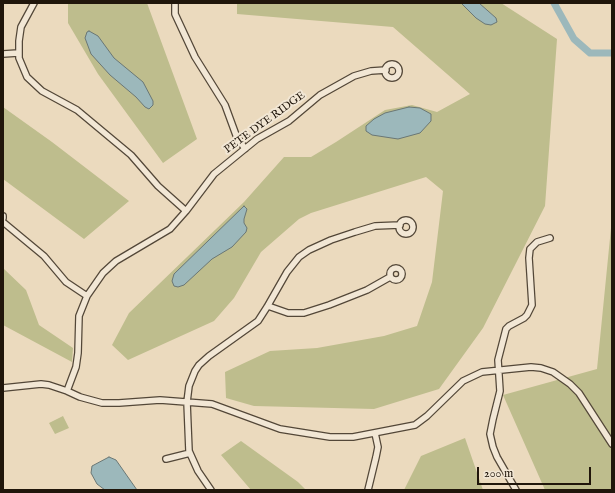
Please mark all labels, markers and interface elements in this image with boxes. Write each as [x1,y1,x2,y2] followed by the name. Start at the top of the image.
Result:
[222,89,308,157] street label: PETE DYE RIDGE
[479,459,593,485] scale bar
[484,466,513,481] text: 200 m

